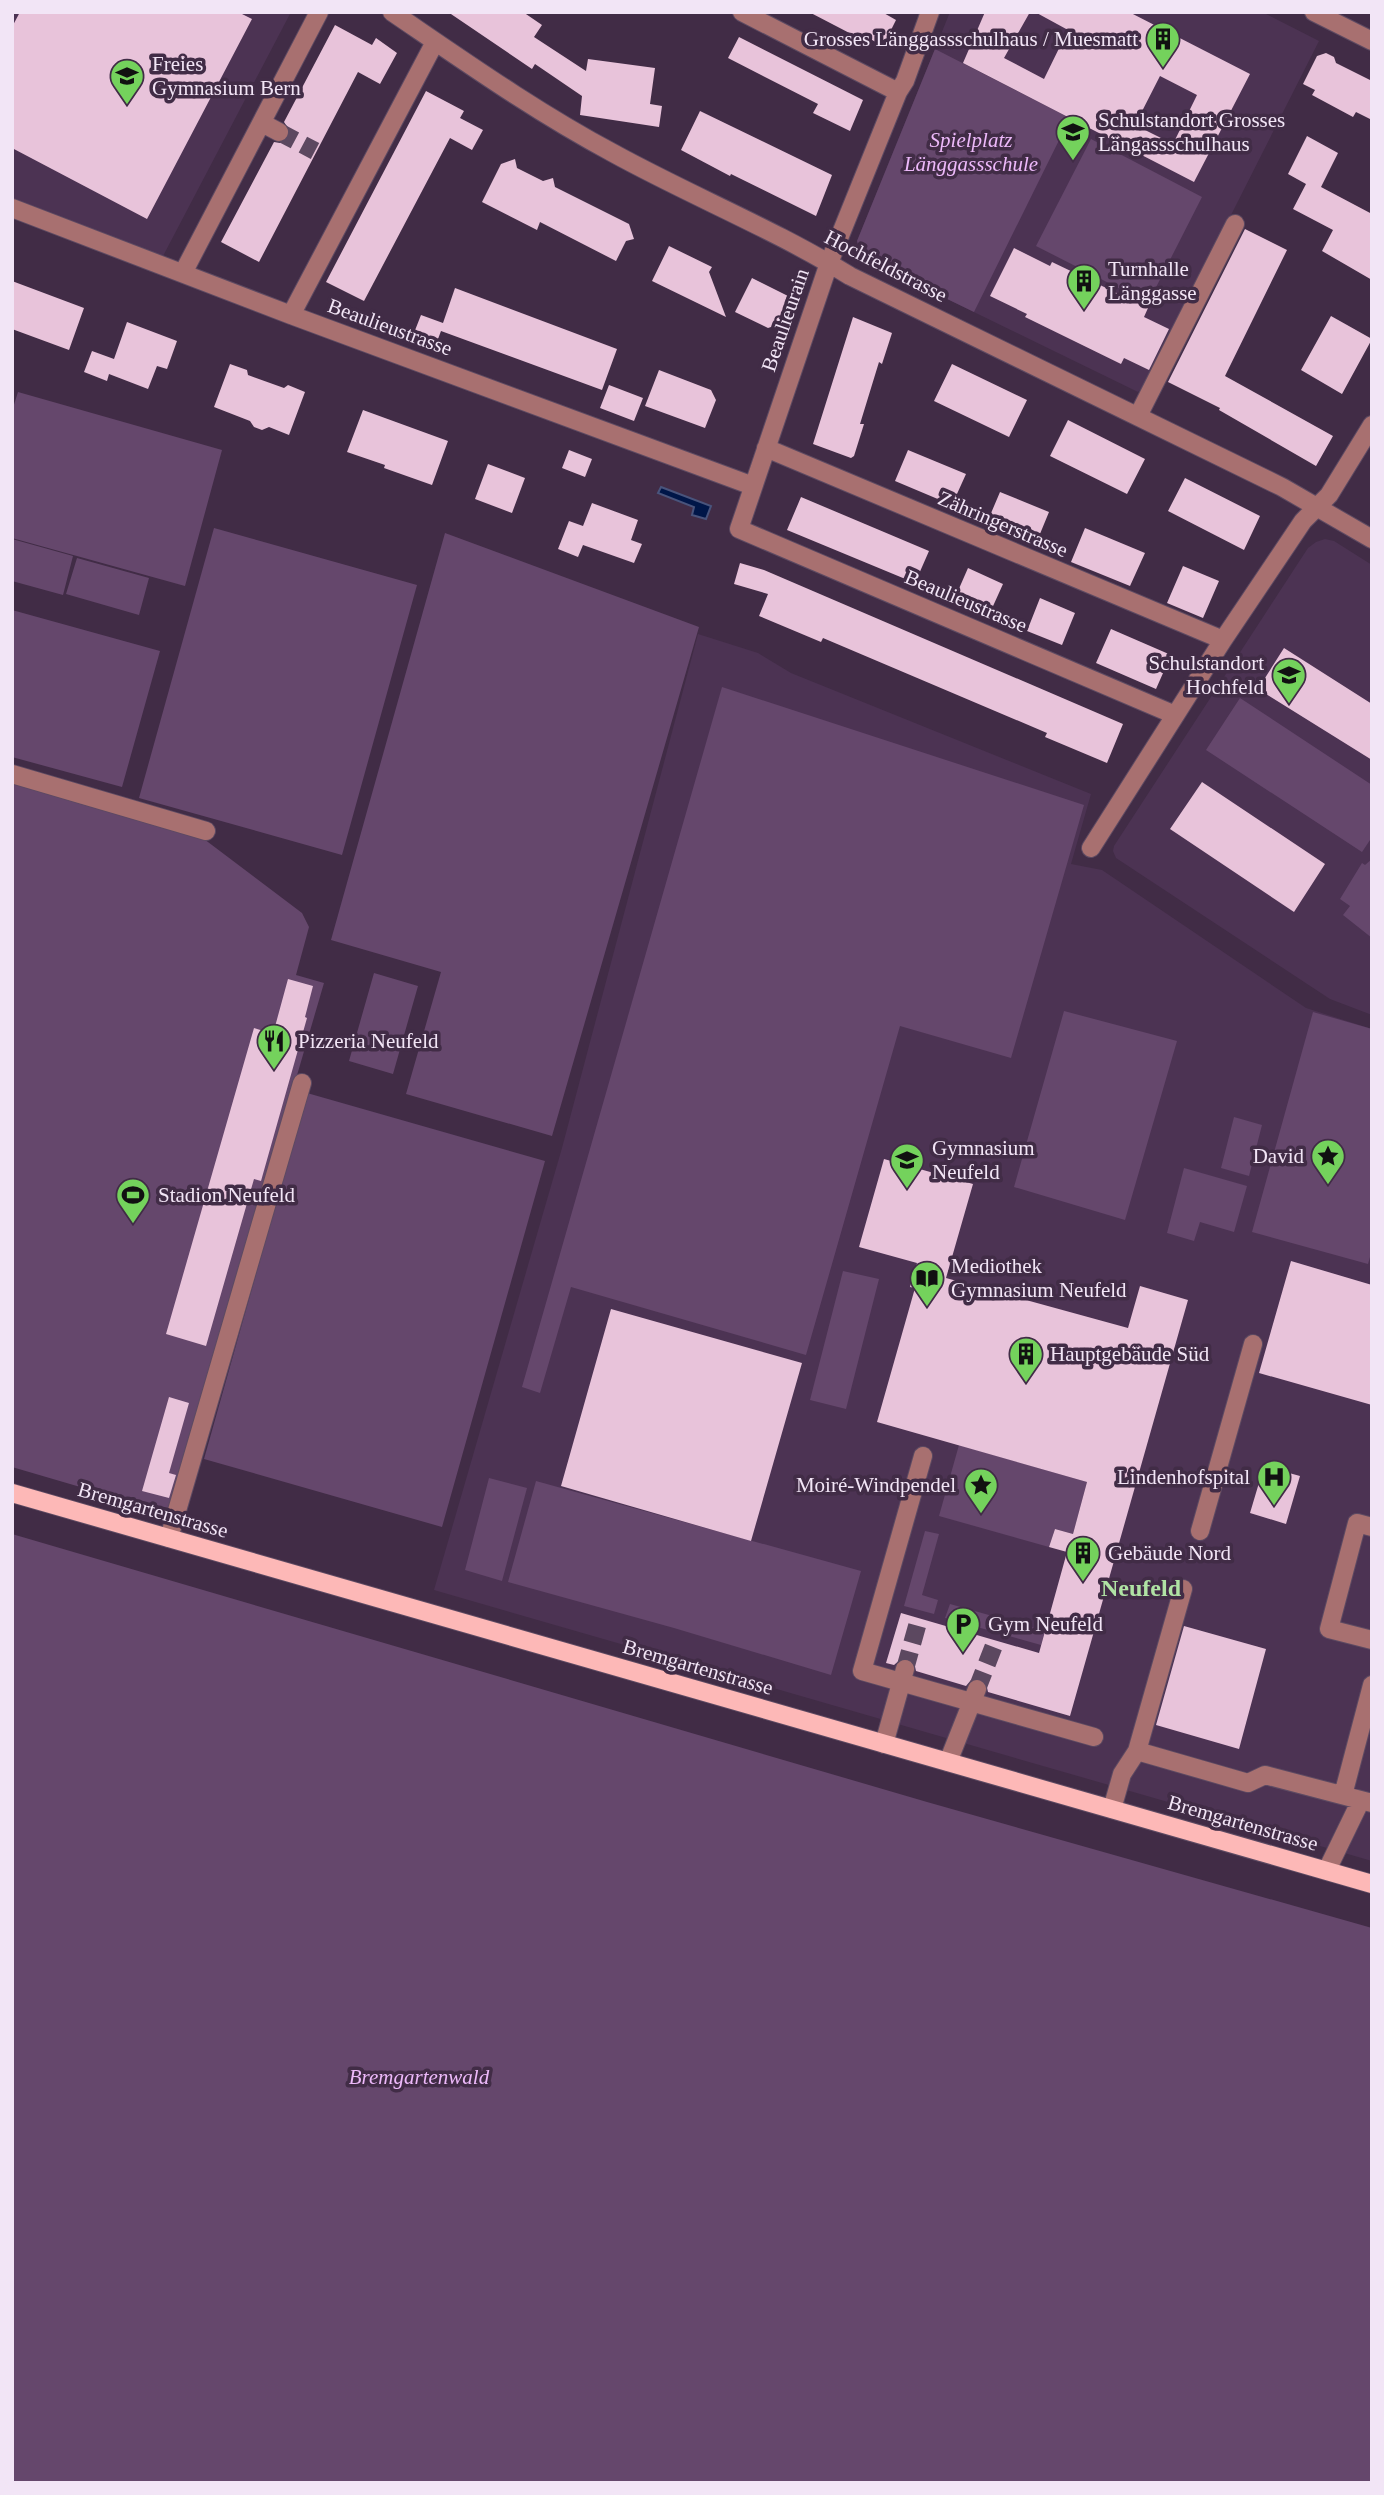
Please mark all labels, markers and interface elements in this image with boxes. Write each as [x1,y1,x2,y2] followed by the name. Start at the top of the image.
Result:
[1144,20,1182,69] building icon: Grosses Länggassschulhaus / Muesmatt
[804,27,1138,51] place label: Grosses Länggassschulhaus / Muesmatt
[152,52,301,100] place label: Freies Gymnasium Bern
[108,57,146,106] school or university icon: Freies Gymnasium Bern
[1098,108,1285,156] place label: Schulstandort Grosses Längassschulhaus
[1054,113,1092,162] school or university icon: Schulstandort Grosses Längassschulhaus
[903,128,1038,176] park label: Spielplatz Länggassschule
[821,225,951,307] street label: Hochfeldstrasse
[1108,257,1197,305] place label: Turnhalle Länggasse
[1065,262,1103,311] building icon: Turnhalle Länggasse
[756,265,814,375] street label: Beaulieurain
[325,293,455,361] street label: Beaulieustrasse
[934,486,1072,562] street label: Zähringerstrasse
[901,564,1031,638] street label: Beaulieustrasse
[1149,651,1264,699] place label: Schulstandort Hochfeld
[1270,656,1308,705] school or university icon: Schulstandort Hochfeld
[255,1022,293,1071] restaurant icon: Pizzeria Neufeld
[298,1029,439,1053] place label: Pizzeria Neufeld
[932,1136,1035,1184] place label: Gymnasium Neufeld
[1309,1137,1347,1186] place icon: David
[888,1141,926,1190] school or university icon: Gymnasium Neufeld
[1253,1144,1304,1168] place label: David
[114,1176,152,1225] sports icon: Stadion Neufeld
[158,1183,296,1207] place label: Stadion Neufeld
[951,1254,1127,1302] place label: Mediothek Gymnasium Neufeld
[908,1259,946,1308] library icon: Mediothek Gymnasium Neufeld
[1007,1335,1045,1384] building icon: Hauptgebäude Süd
[1050,1342,1210,1366] place label: Hauptgebäude Süd
[1255,1458,1293,1507] hospital icon: Lindenhofspital
[1117,1465,1250,1489] place label: Lindenhofspital
[962,1466,1000,1515] place icon: Moiré-Windpendel
[796,1473,956,1497] place label: Moiré-Windpendel
[75,1477,231,1543] street label: Bremgartenstrasse
[1064,1534,1102,1583] building icon: Gebäude Nord
[1108,1541,1232,1565] place label: Gebäude Nord
[1101,1575,1182,1601] district label: Neufeld
[944,1605,982,1654] parking icon: Gym Neufeld
[988,1612,1103,1636] place label: Gym Neufeld
[620,1634,776,1700] street label: Bremgartenstrasse
[1165,1790,1321,1856] street label: Bremgartenstrasse
[349,2065,490,2089] park label: Bremgartenwald

